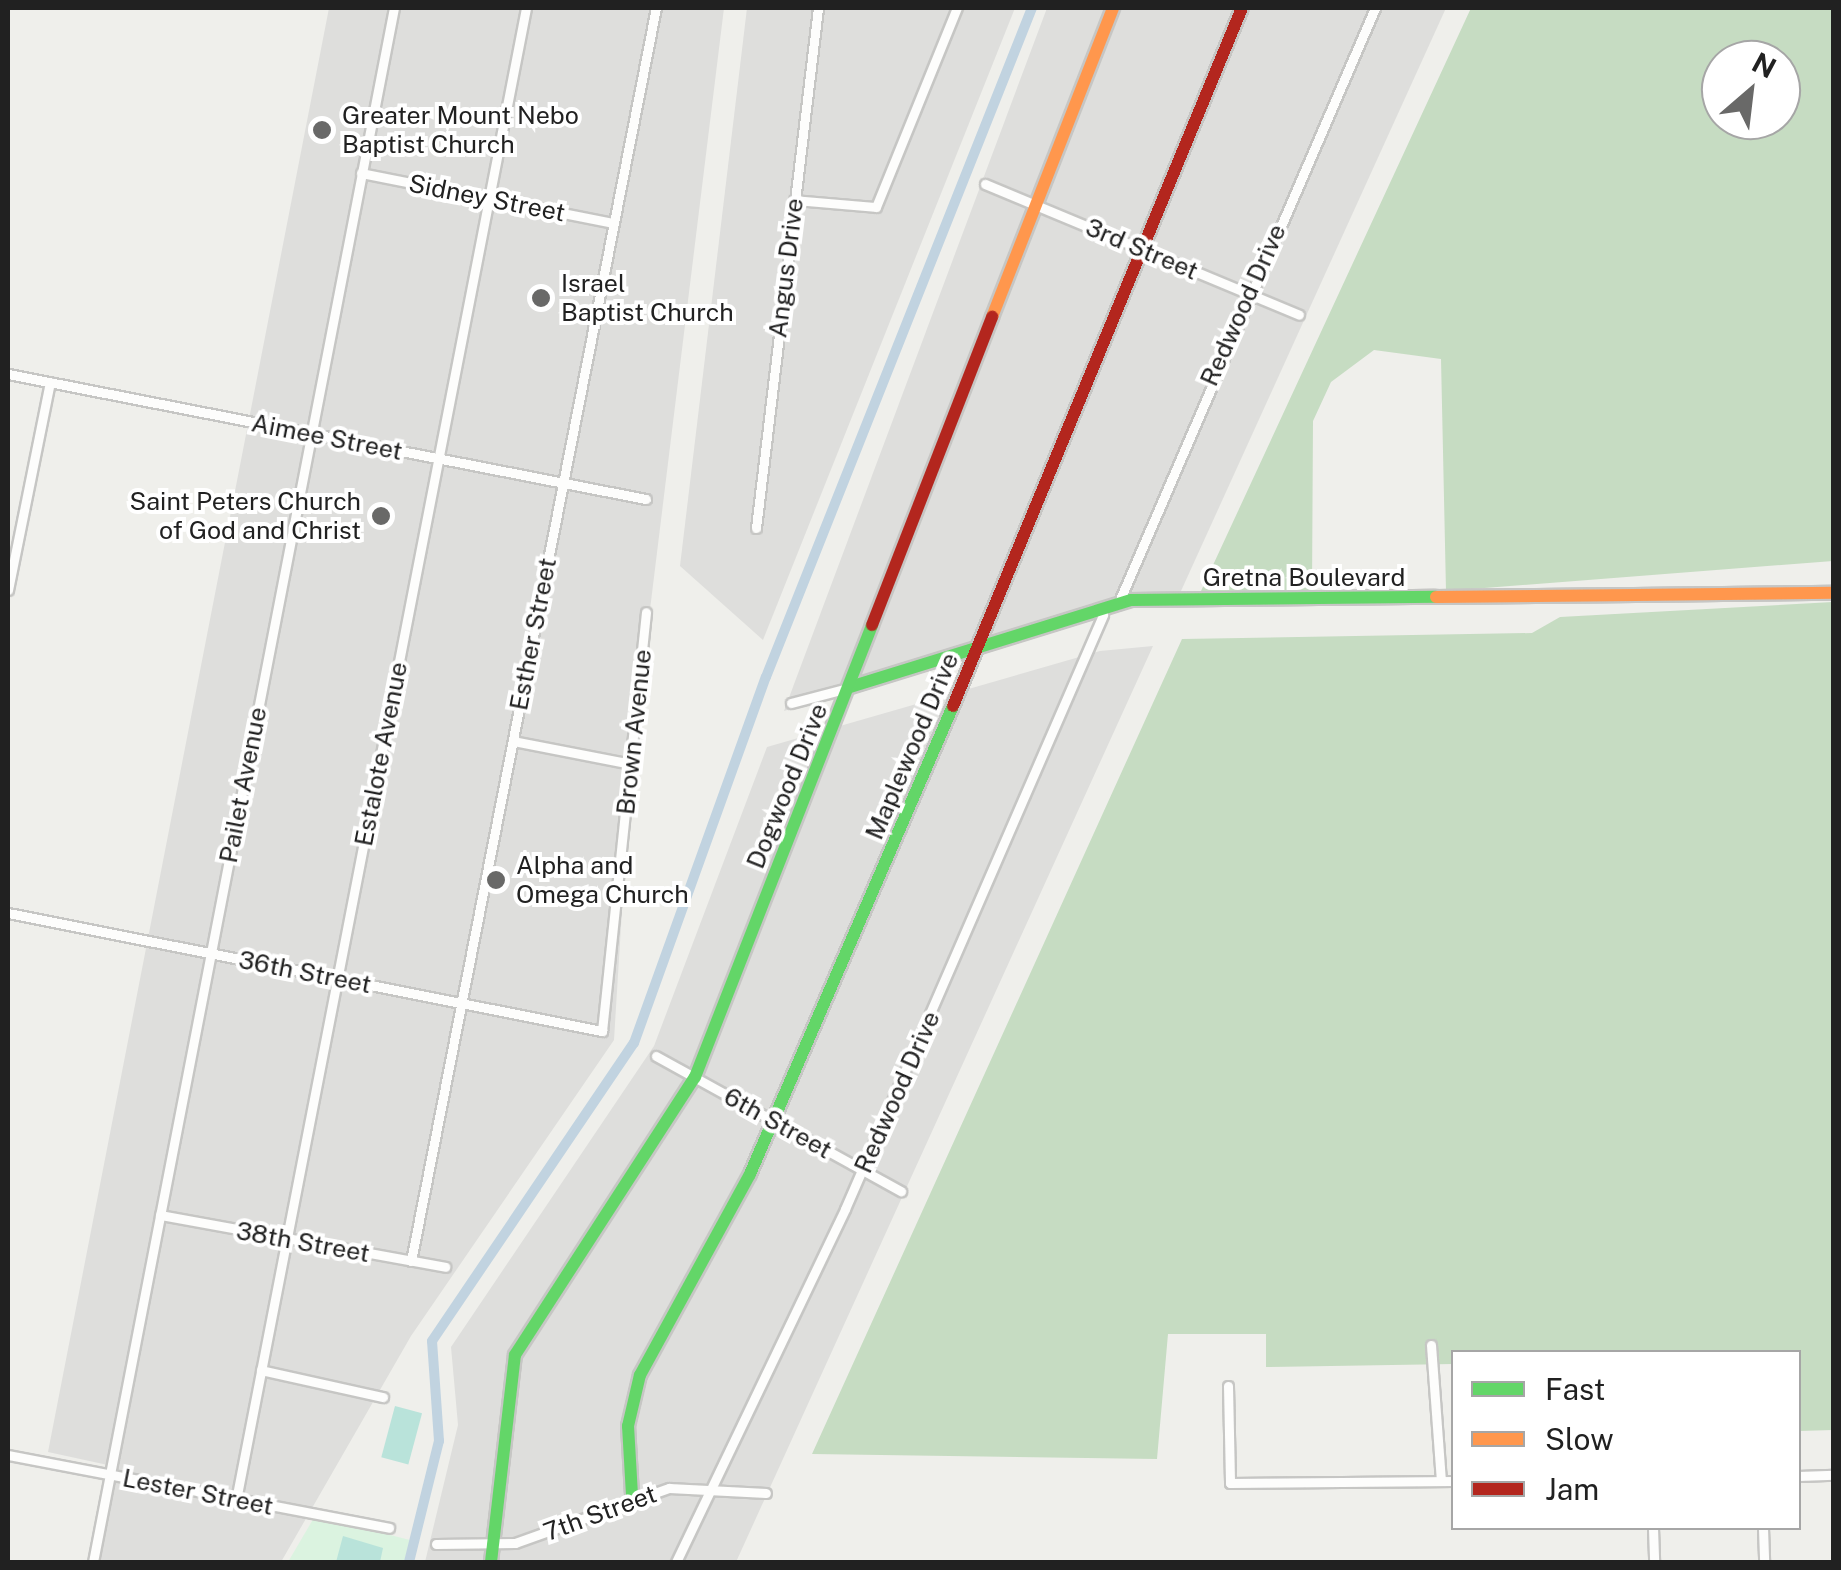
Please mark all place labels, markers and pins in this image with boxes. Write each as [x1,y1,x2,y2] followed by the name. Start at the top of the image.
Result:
[342,101,579,160] place label: Greater Mount Nebo Baptist Church
[311,119,333,141] marker: Greater Mount Nebo Baptist Church
[561,269,734,328] place label: Israel Baptist Church
[530,287,552,309] marker: Israel Baptist Church
[130,487,361,546] place label: Saint Peters Church of God and Christ
[370,505,392,527] marker: Saint Peters Church of God and Christ
[516,851,689,910] place label: Alpha and Omega Church
[485,869,507,891] marker: Alpha and Omega Church

